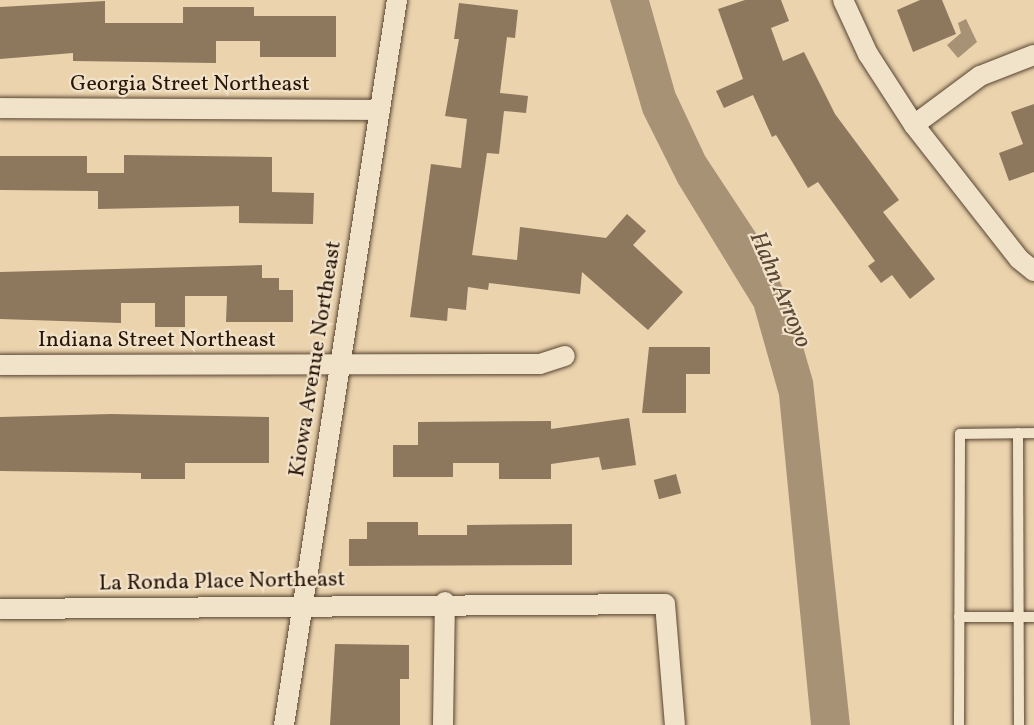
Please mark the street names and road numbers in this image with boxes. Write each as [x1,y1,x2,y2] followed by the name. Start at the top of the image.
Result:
[70,72,310,98] street label: Georgia Street Northeast
[284,239,348,479] street label: Kiowa Avenue Northeast
[38,328,276,354] street label: Indiana Street Northeast
[99,567,345,597] street label: La Ronda Place Northeast

